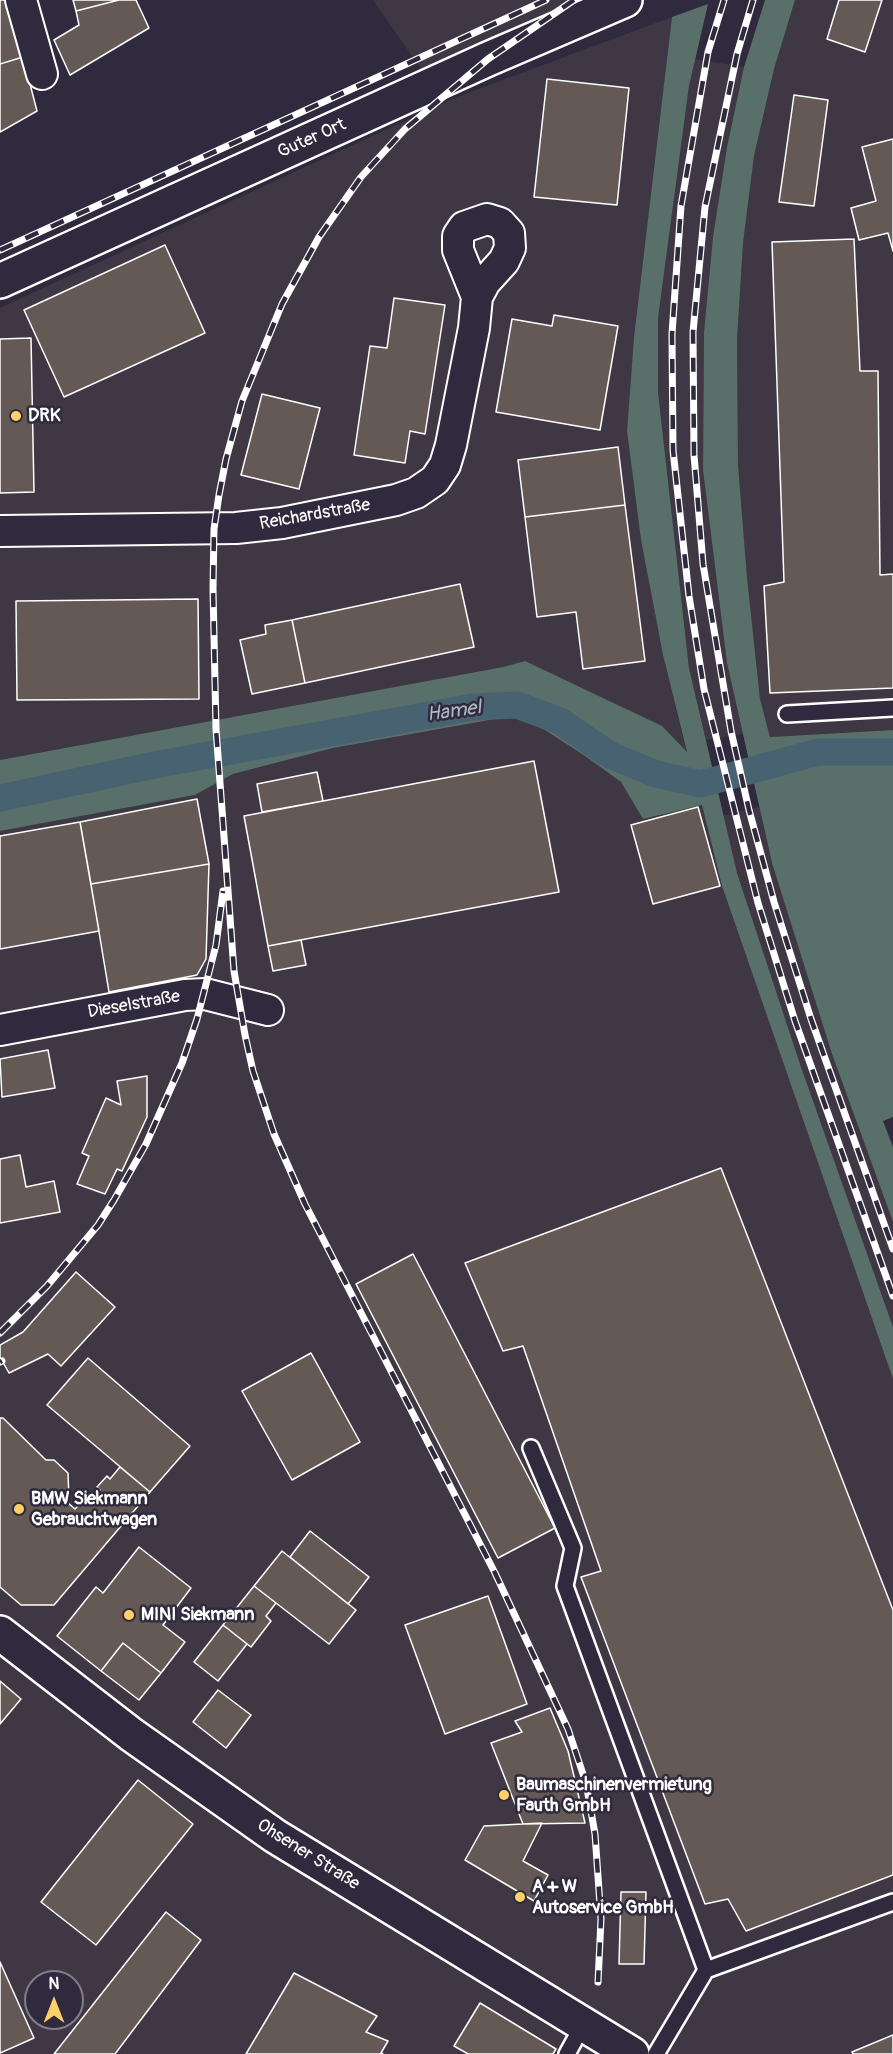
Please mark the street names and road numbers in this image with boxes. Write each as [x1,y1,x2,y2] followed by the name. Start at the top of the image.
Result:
[274,114,350,164] street label: Guter Ort
[258,495,372,535] street label: Reichardstraße
[86,986,182,1024] street label: Dieselstraße
[253,1815,363,1895] street label: Ohsener Straße

